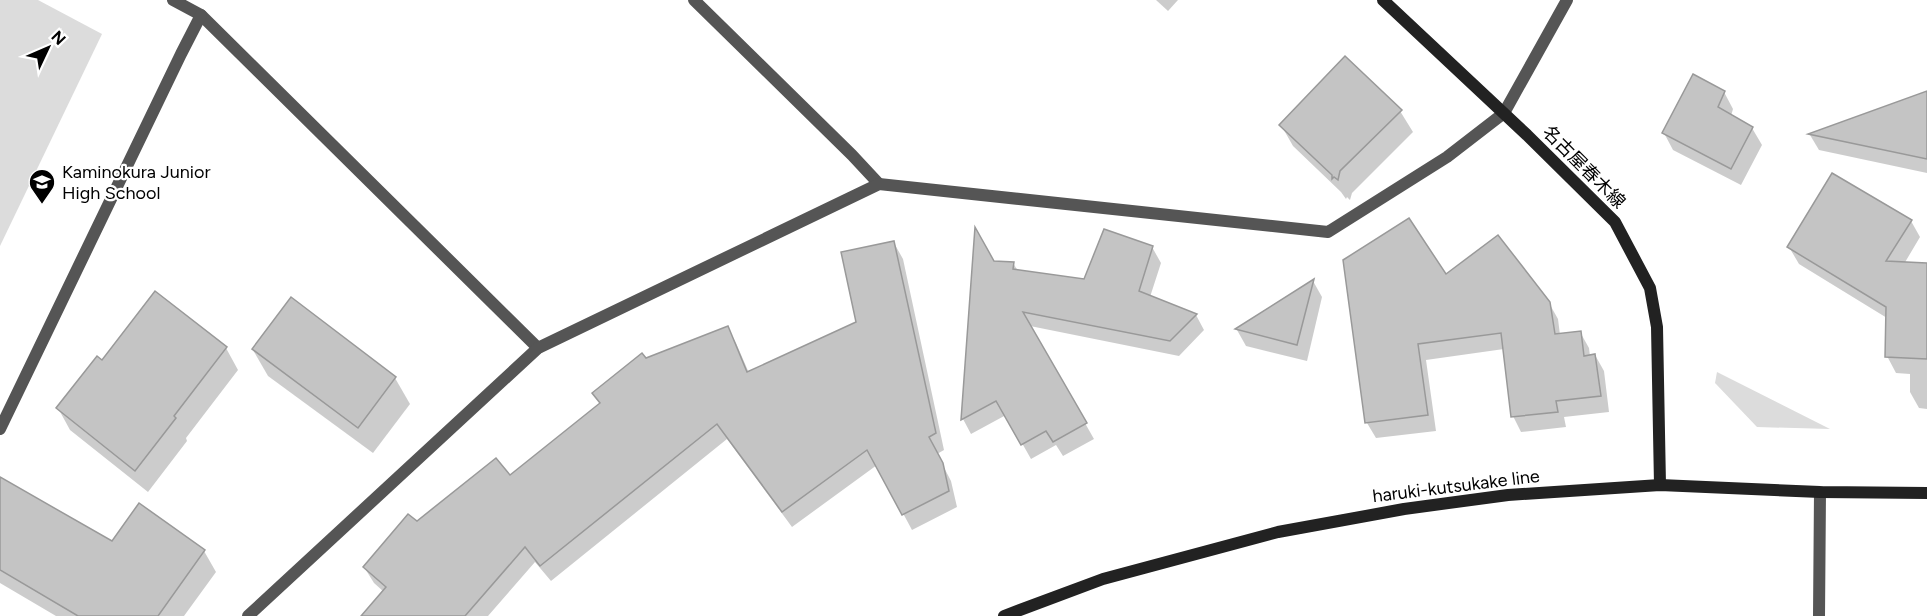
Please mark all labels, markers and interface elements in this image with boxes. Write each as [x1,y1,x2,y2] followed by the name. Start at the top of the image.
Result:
[18,18,78,78] north arrow
[47,27,70,49] text: N
[1538,121,1630,213] street label: 名古屋春木線
[62,161,211,204] place label: Kaminokura Junior High School
[27,167,57,205] school or university icon: Kaminokura Junior High School
[1371,465,1541,507] street label: haruki-kutsukake line

